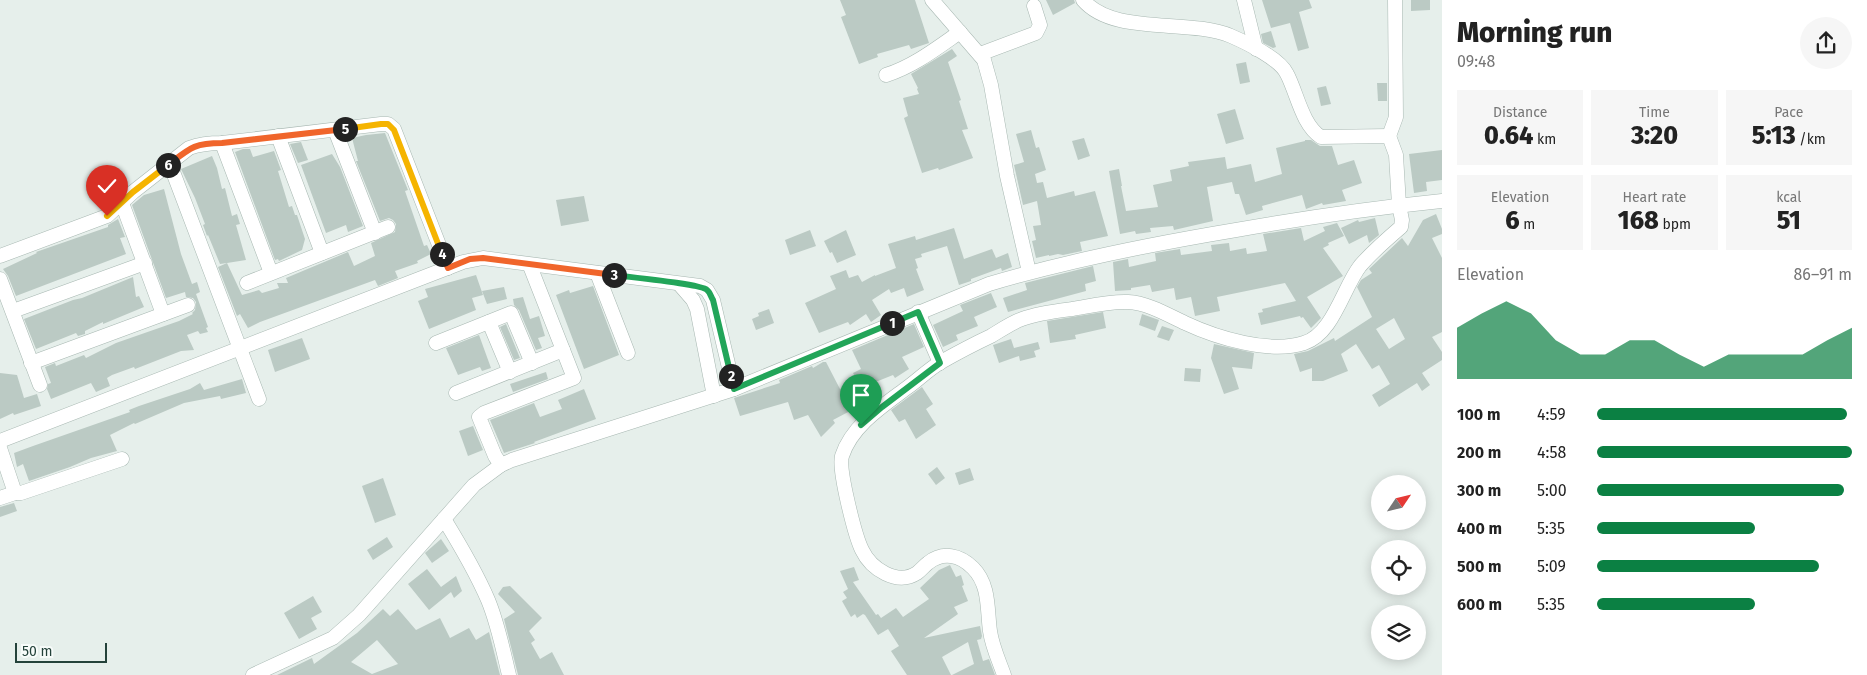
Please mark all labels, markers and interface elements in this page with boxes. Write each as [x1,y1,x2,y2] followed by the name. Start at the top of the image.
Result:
[1457,16,1612,49] text: Morning run
[1800,17,1852,69] button: share
[1457,52,1495,71] text: 09:48
[1493,104,1547,121] text: Distance
[1639,104,1670,121] text: Time
[1774,104,1803,121] text: Pace
[332,116,358,142] pin: 5
[342,121,349,138] text: 5
[1484,121,1533,151] text: 0.64
[1631,121,1678,151] text: 3:20
[1752,121,1796,151] text: 5:13
[1533,131,1556,148] text: km
[1796,131,1826,148] text: /km
[156,152,180,178] pin: 6
[165,157,172,174] text: 6
[86,165,128,216] pin
[93,172,121,200] icon: check
[1491,189,1550,206] text: Elevation
[1623,189,1686,206] text: Heart rate
[1776,189,1801,206] text: kcal
[1505,206,1519,236] text: 6
[1618,206,1659,236] text: 168
[1777,206,1801,236] text: 51
[1519,216,1535,233] text: m
[1659,216,1691,233] text: bpm
[430,242,454,266] pin: 4
[439,246,446,263] text: 4
[602,262,626,288] pin: 3
[1457,265,1524,284] text: Elevation
[1794,265,1852,284] text: 86–91 m
[611,267,618,284] text: 3
[880,310,904,336] pin: 1
[889,315,896,332] text: 1
[718,364,744,388] pin: 2
[728,368,735,385] text: 2
[840,374,882,425] pin
[847,381,875,409] icon: arrive
[1457,405,1500,424] text: 100 m
[1537,405,1566,424] text: 4:59
[1457,443,1501,462] text: 200 m
[1537,443,1566,462] text: 4:58
[1371,475,1426,530] north arrow
[1371,475,1426,660] map controls
[1457,481,1501,500] text: 300 m
[1537,481,1567,500] text: 5:00
[1457,519,1502,538] text: 400 m
[1537,519,1565,538] text: 5:35
[1371,540,1426,595] button: locate
[1457,557,1502,576] text: 500 m
[1537,557,1566,576] text: 5:09
[1457,595,1502,614] text: 600 m
[1537,595,1565,614] text: 5:35
[1371,605,1426,660] button: layers
[15,640,108,663] scale bar
[22,643,53,660] text: 50 m

